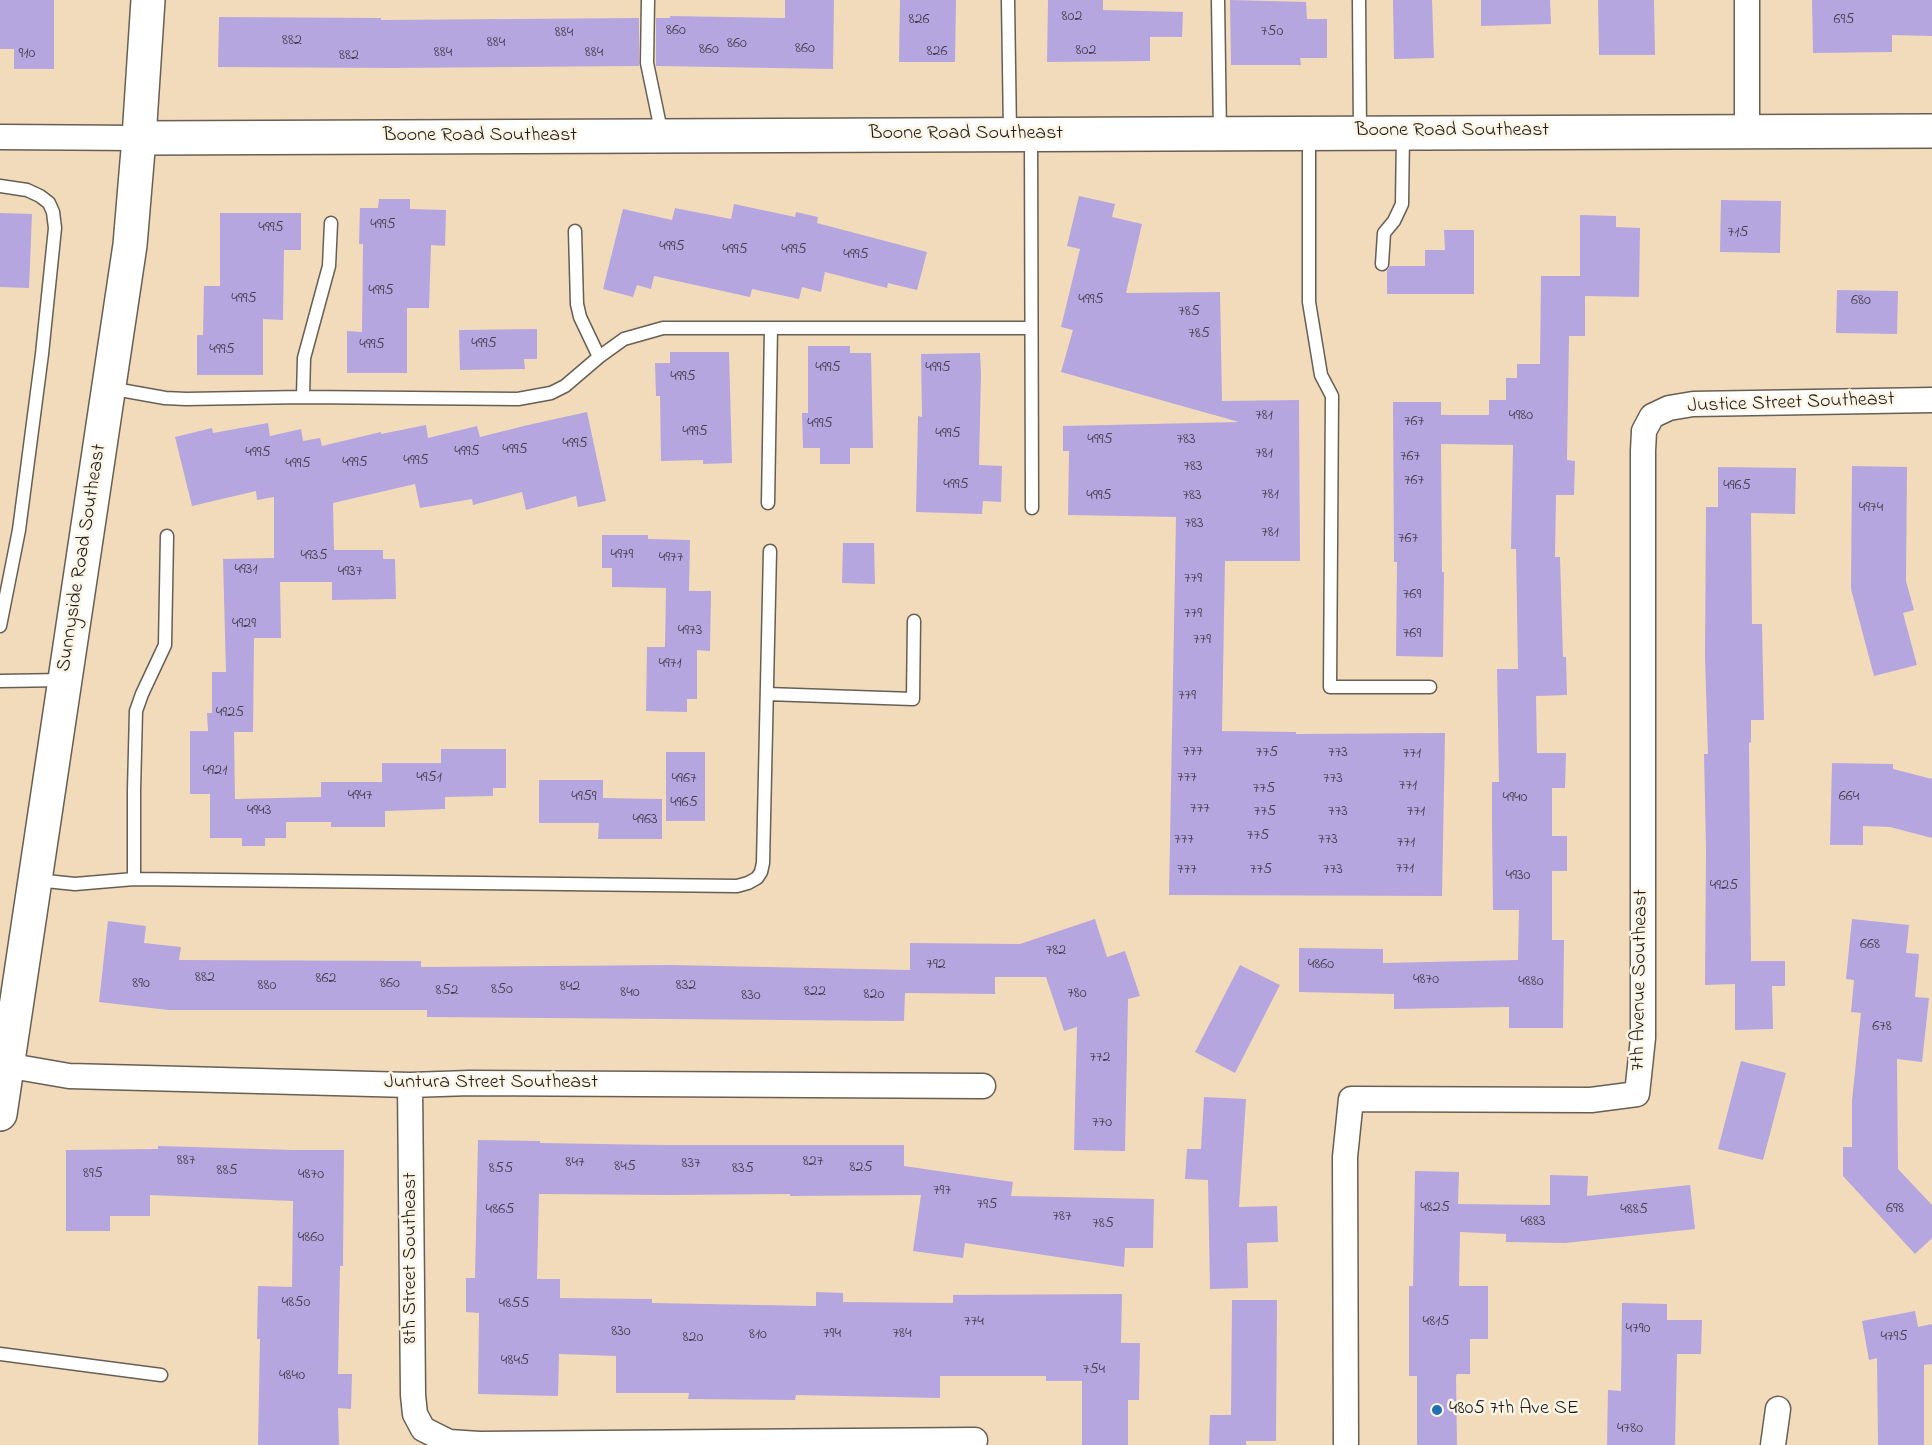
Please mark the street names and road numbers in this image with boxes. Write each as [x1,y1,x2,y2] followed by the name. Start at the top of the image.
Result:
[1355,120,1549,144] street label: Boone Road Southeast
[869,123,1063,147] street label: Boone Road Southeast
[383,125,577,149] street label: Boone Road Southeast
[1687,388,1895,420] street label: Justice Street Southeast
[53,443,113,673] street label: Sunnyside Road Southeast
[1627,889,1655,1071] street label: 7th Avenue Southeast
[384,1072,598,1096] street label: Juntura Street Southeast
[400,1172,424,1344] street label: 8th Street Southeast

